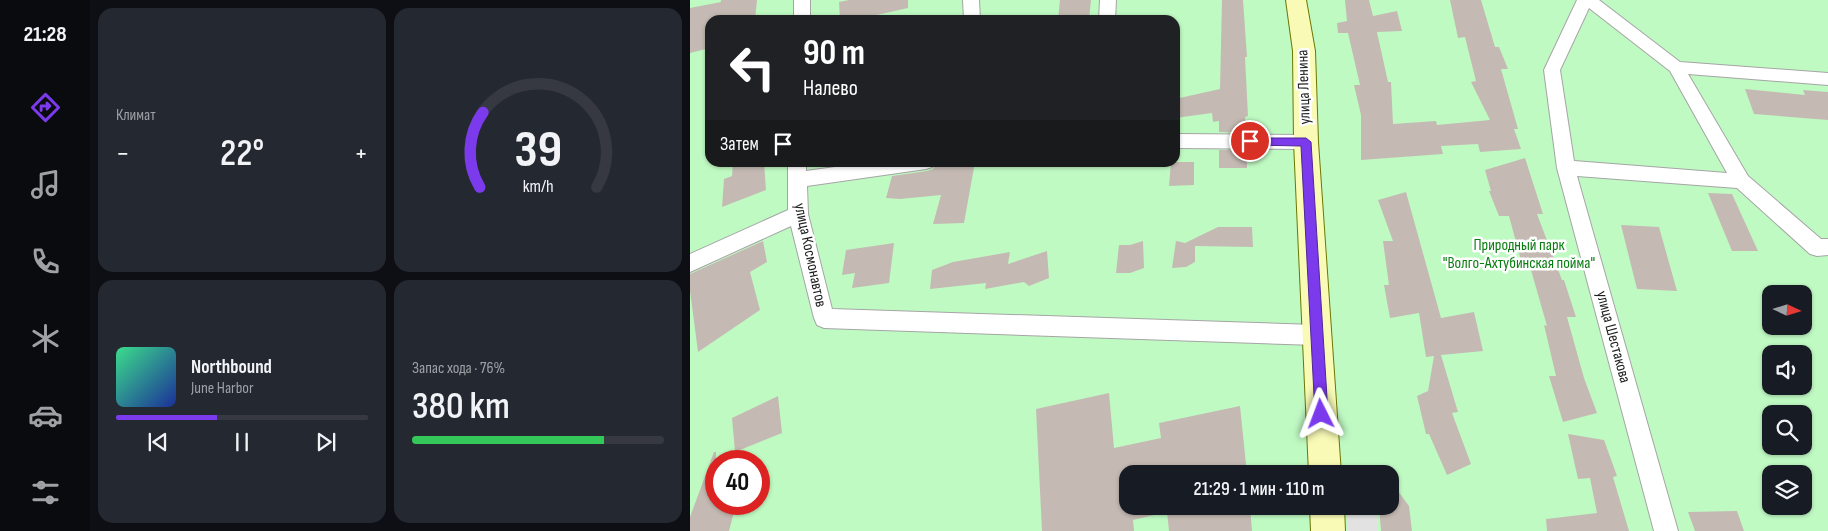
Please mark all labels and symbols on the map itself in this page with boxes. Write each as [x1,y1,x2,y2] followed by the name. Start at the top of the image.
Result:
[1293,49,1315,125] street label: улица Ленина
[1229,120,1271,162] pin
[790,201,830,309] street label: улица Космонавтов
[1443,236,1595,273] park label: Природный парк "Волго-Ахтубинская пойма"
[1762,285,1812,335] north arrow
[1592,289,1634,385] street label: улица Шестакова
[1294,387,1346,439] position arrow
[705,450,770,515] speed limit sign: 40

